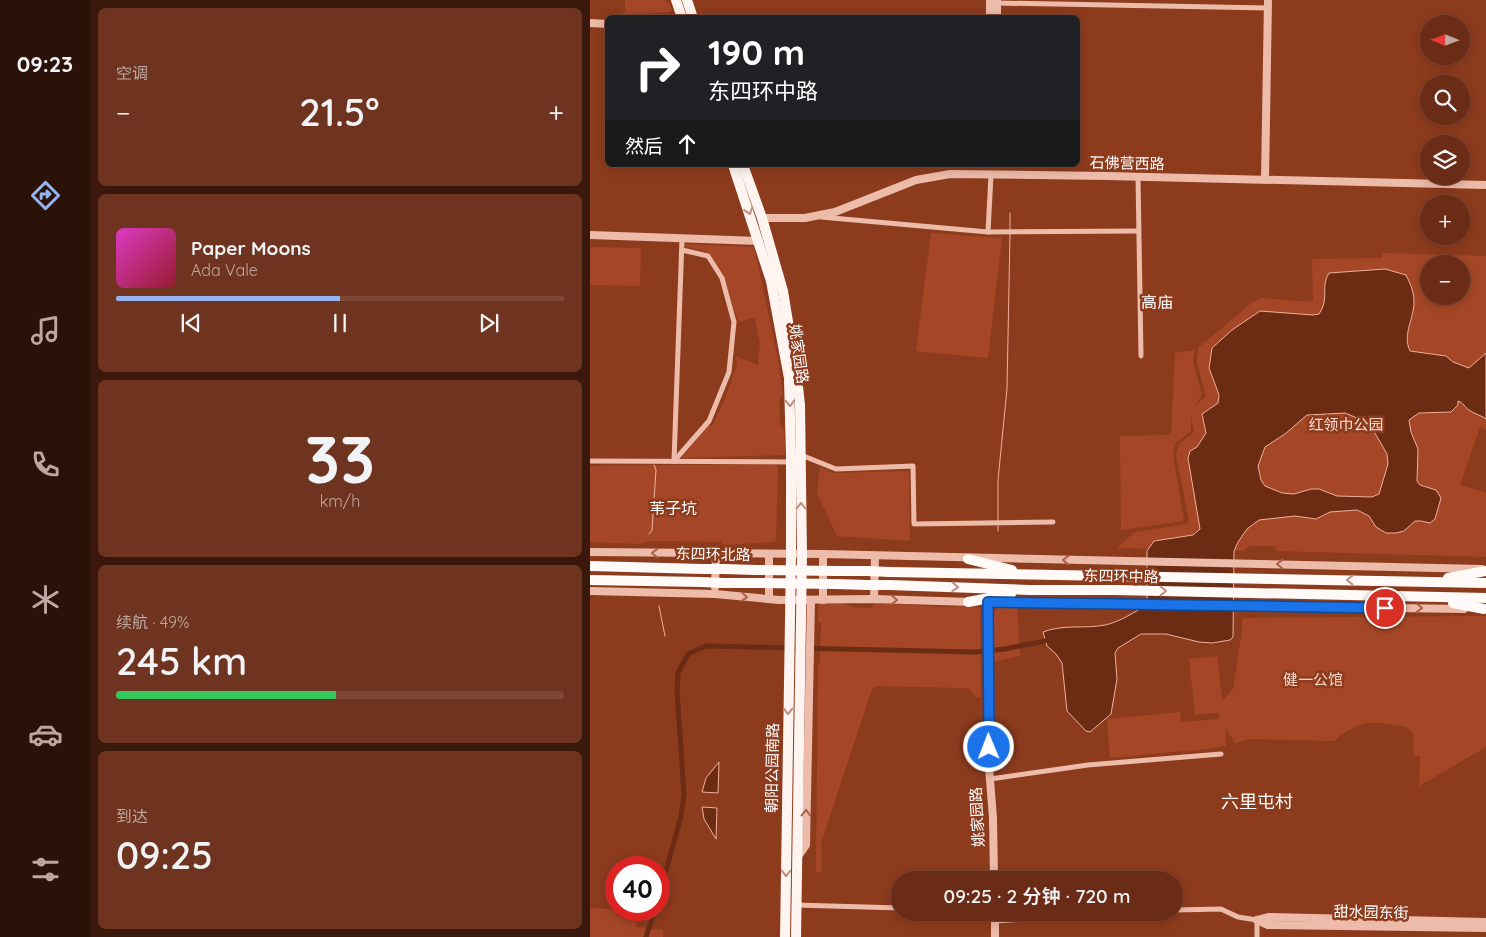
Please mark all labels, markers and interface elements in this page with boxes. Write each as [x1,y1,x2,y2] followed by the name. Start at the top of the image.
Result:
[1420,15,1470,65] north arrow
[1420,15,1470,305] map controls
[708,30,805,74] text: 190 m
[625,35,690,100] icon: right
[17,50,73,78] text: 09:23
[116,63,148,83] text: 空调
[1420,75,1470,125] button: search
[708,77,818,105] text: 东四环中路
[299,88,380,136] text: 21.5°
[116,95,131,130] text: −
[548,95,564,130] text: +
[673,130,701,158] icon: ahead
[625,134,663,158] text: 然后
[1420,135,1470,185] button: layers
[1089,153,1165,173] street label: 石佛营西路
[28,178,63,213] icon: directions
[1420,195,1470,245] button: +
[743,206,753,215] one-way arrow
[191,236,311,260] text: Paper Moons
[1420,255,1470,305] button: −
[191,260,258,280] text: Ada Vale
[1141,292,1173,312] district label: 高庙
[177,309,205,337] icon: previous
[326,309,354,337] icon: pause
[475,309,503,337] icon: next
[28,313,63,348] icon: music
[785,323,813,385] street label: 姚家园路
[784,400,795,408] one-way arrow
[1308,415,1384,434] park label: 红领巾公园
[305,418,375,499] text: 33
[28,447,63,482] icon: phone
[320,491,360,511] text: km/h
[649,498,697,518] district label: 苇子坑
[796,502,806,510] one-way arrow
[675,544,751,564] street label: 东四环北路
[650,548,658,558] one-way arrow
[1062,555,1070,566] one-way arrow
[1276,559,1284,569] one-way arrow
[1083,566,1159,586] street label: 东四环中路
[1346,575,1354,585] one-way arrow
[28,582,63,617] icon: climate
[952,582,960,593] one-way arrow
[1160,586,1168,597] one-way arrow
[1364,587,1406,629] pin
[740,591,748,602] one-way arrow
[891,594,899,605] one-way arrow
[1371,594,1399,622] icon: arrive
[1415,603,1423,613] one-way arrow
[116,612,189,632] text: 续航 · 49%
[116,637,247,685] text: 245 km
[1283,670,1343,689] park label: 健一公馆
[783,708,793,715] one-way arrow
[28,717,63,752] icon: car
[962,720,1014,772] position arrow
[762,723,782,813] street label: 朝阳公园南路
[966,787,988,847] street label: 姚家园路
[1221,790,1293,813] district label: 六里屯村
[116,806,148,826] text: 到达
[801,808,812,816] one-way arrow
[116,831,213,879] text: 09:25
[28,852,63,887] icon: filters
[605,856,670,921] speed limit sign: 40
[781,870,791,878] one-way arrow
[944,884,1130,908] text: 09:25 · 2 分钟 · 720 m
[1333,902,1409,922] street label: 甜水园东街

